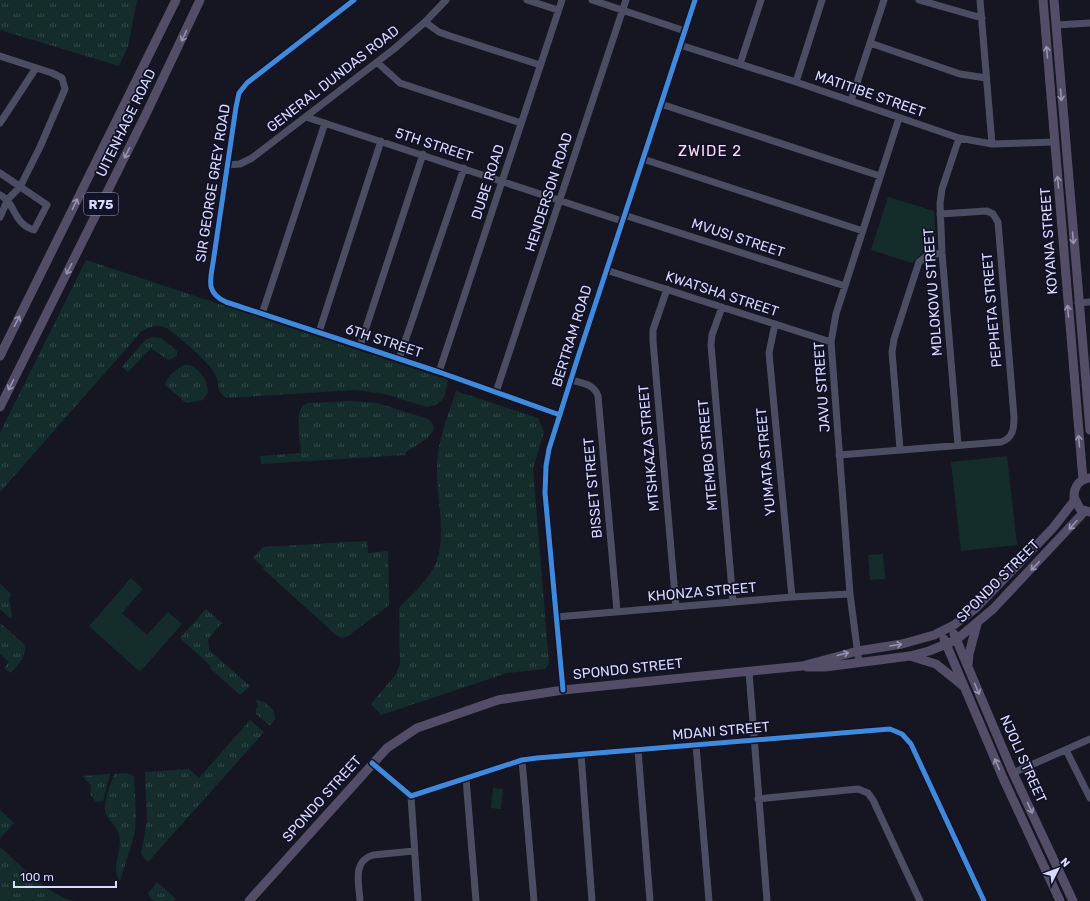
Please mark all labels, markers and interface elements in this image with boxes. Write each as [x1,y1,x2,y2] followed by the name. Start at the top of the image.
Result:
[263,22,403,136] street label: GENERAL DUNDAS ROAD
[180,29,187,41] one-way arrow
[1043,46,1051,59] one-way arrow
[92,66,160,180] street label: UITENHAGE ROAD
[813,67,927,121] street label: MATITIBE STREET
[1058,88,1065,101] one-way arrow
[192,103,234,263] street label: SIR GEORGE GREY ROAD
[393,124,475,166] street label: 5TH STREET
[522,130,576,254] street label: HENDERSON ROAD
[468,142,508,222] street label: DUBE ROAD
[678,142,742,160] district label: ZWIDE 2
[123,146,130,158] one-way arrow
[1055,176,1062,189] one-way arrow
[1037,187,1061,295] street label: KOYANA STREET
[84,193,118,215] road number: R75
[72,199,80,211] one-way arrow
[689,215,787,261] street label: MVUSI STREET
[920,227,946,357] street label: MDLOKOVU STREET
[1070,231,1077,244] one-way arrow
[979,252,1005,368] street label: PEPHETA STREET
[65,263,72,275] one-way arrow
[663,268,781,320] street label: KWATSHA STREET
[548,283,596,389] street label: BERTRAM ROAD
[1065,305,1072,318] one-way arrow
[14,315,22,327] one-way arrow
[343,320,425,362] street label: 6TH STREET
[810,341,834,433] street label: JAVU STREET
[7,379,14,391] one-way arrow
[635,384,663,512] street label: MTSHKAZA STREET
[695,398,721,512] street label: MTEMBO STREET
[753,407,779,517] street label: YUMATA STREET
[1076,435,1083,448] one-way arrow
[580,437,606,539] street label: BISSET STREET
[1069,519,1078,529] one-way arrow
[953,536,1043,626] street label: SPONDO STREET
[1030,561,1039,571] one-way arrow
[647,579,757,605] street label: KHONZA STREET
[890,641,903,649] one-way arrow
[836,650,849,658] one-way arrow
[572,655,684,683] street label: SPONDO STREET
[974,683,982,695] one-way arrow
[996,713,1050,805] street label: NJOLI STREET
[671,718,771,744] street label: MDANI STREET
[279,752,365,846] street label: SPONDO STREET
[992,758,1000,770] one-way arrow
[1027,802,1034,814] one-way arrow
[1038,849,1078,889] north arrow
[1058,855,1073,870] text: N
[14,863,116,889] scale bar
[20,870,54,884] text: 100 m

